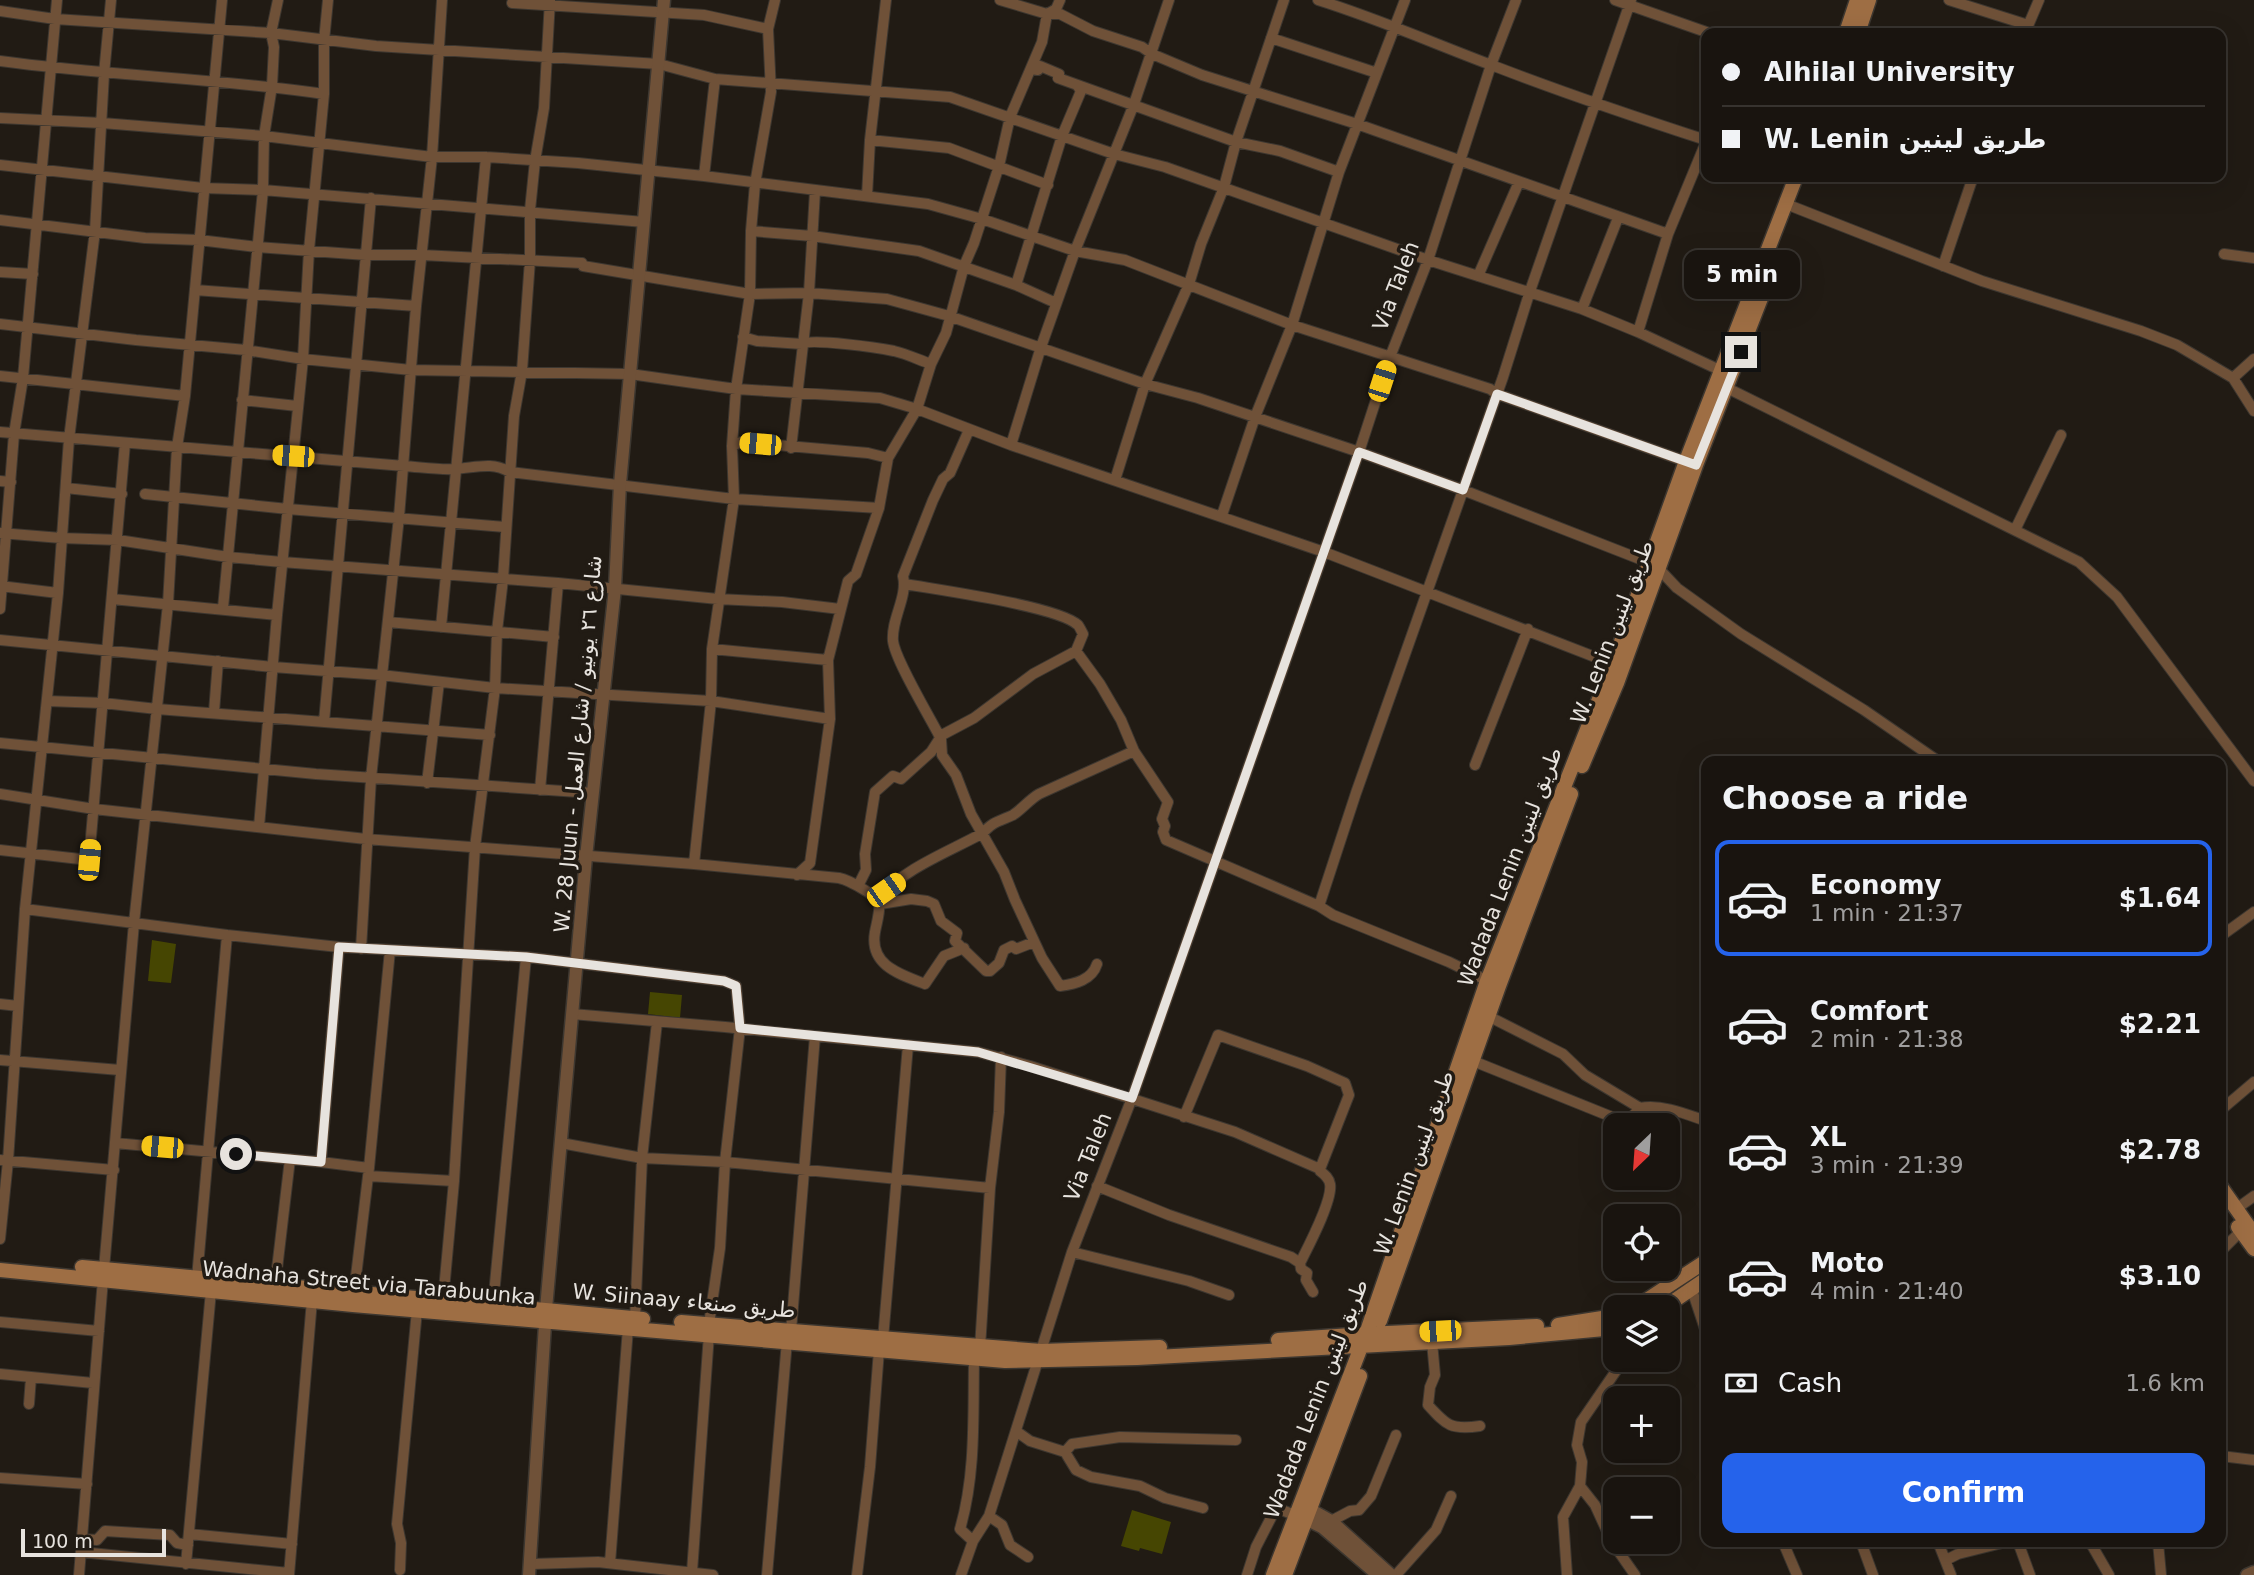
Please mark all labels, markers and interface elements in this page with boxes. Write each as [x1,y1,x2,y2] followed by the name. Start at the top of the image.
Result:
[1764,57,2015,87] text: Alhilal University
[1764,124,2047,154] text: W. Lenin طريق لينين
[1368,238,1424,334] street label: Via Taleh
[1683,250,1799,300] callout: 5 min
[1706,261,1778,287] text: 5 min
[1725,336,1757,368] route end
[1366,358,1399,404] car
[739,432,782,456] car
[272,444,315,468] car
[1566,537,1658,727] street label: W. Lenin طريق لينين
[550,554,606,934] street label: W. 28 Juun - شارع ٢٦ يونيو / شارع العمل
[1453,744,1567,990] street label: Wadada Lenin طريق لينين
[1722,779,1968,817] text: Choose a ride
[77,838,102,882] car
[1726,867,1789,930] icon: car
[863,869,910,911] car
[1810,870,1941,900] text: Economy
[2119,883,2201,913] text: $1.64
[1810,900,1964,926] text: 1 min · 21:37
[1726,993,1789,1056] icon: car
[1810,996,1928,1026] text: Comfort
[2119,1009,2201,1039] text: $2.21
[1810,1026,1964,1052] text: 2 min · 21:38
[1369,1067,1459,1259] street label: W. Lenin طريق لينين
[1059,1109,1117,1205] street label: Via Taleh
[1603,1113,1680,1190] north arrow
[1603,1113,1680,1554] map controls
[1726,1119,1789,1182] icon: car
[1810,1122,1847,1152] text: XL
[141,1135,184,1159] car
[2119,1135,2201,1165] text: $2.78
[220,1138,252,1170] route start
[1810,1152,1964,1178] text: 3 min · 21:39
[1603,1204,1680,1281] button: locate
[1726,1245,1789,1308] icon: car
[1810,1248,1884,1278] text: Moto
[201,1256,537,1310] street label: Wadnaha Street via Tarabuunka
[2119,1261,2201,1291] text: $3.10
[1259,1276,1373,1522] street label: Wadada Lenin طريق لينين
[1810,1278,1964,1304] text: 4 min · 21:40
[571,1279,797,1323] street label: W. Siinaay طريق صنعاء
[1603,1295,1680,1372] button: layers
[1419,1319,1462,1343] car
[1722,1364,1760,1402] icon: cash
[1778,1368,1842,1398] text: Cash
[2125,1370,2205,1396] text: 1.6 km
[1603,1386,1680,1463] button: +
[1722,1453,2205,1533] button: Confirm
[1603,1477,1680,1554] button: −
[21,1526,166,1558] scale bar
[32,1530,93,1552] text: 100 m

